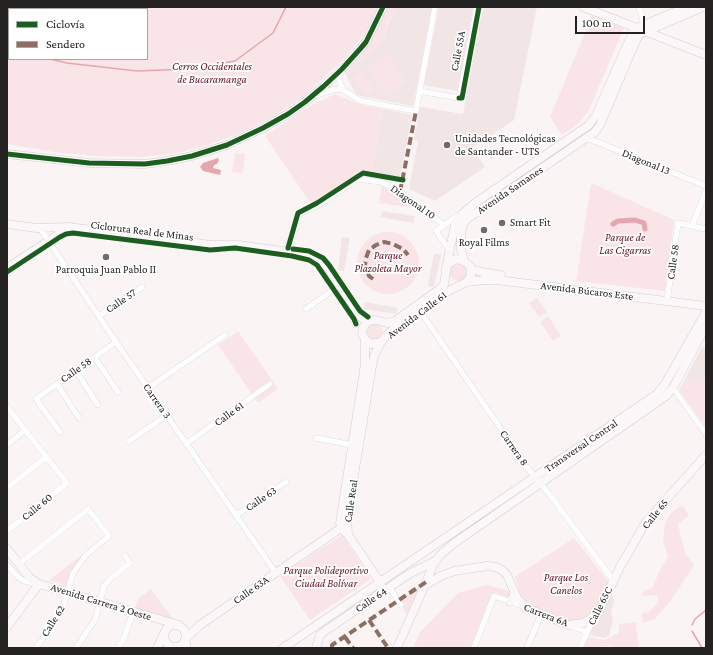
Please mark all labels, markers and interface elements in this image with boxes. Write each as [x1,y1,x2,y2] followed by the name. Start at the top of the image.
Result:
[8,8,148,60] legend
[577,8,647,34] scale bar
[582,16,611,30] text: 100 m
[46,17,84,31] text: Ciclovía
[448,30,468,72] street label: Calle 55A
[46,37,85,51] text: Sendero
[172,60,252,86] park label: Cerros Occidentales de Bucaramanga
[455,132,556,158] place label: Unidades Tecnológicas de Santander - UTS
[442,140,452,150] marker: Unidades Tecnológicas de Santander - UTS
[620,146,672,178] street label: Diagonal 13
[474,163,546,217] street label: Avenida Samanes
[388,182,438,222] street label: Diagonal 10
[510,216,551,230] place label: Smart Fit
[90,218,194,244] street label: Cicloruta Real de Minas
[497,218,507,228] marker: Smart Fit
[479,225,489,235] marker: Royal Films
[599,231,651,257] park label: Parque de Las Cigarras
[459,236,509,250] place label: Royal Films
[664,244,682,280] street label: Calle 58
[354,249,422,275] park label: Parque Plazoleta Mayor
[101,252,111,262] marker: Parroquia Juan Pablo II
[56,263,156,277] place label: Parroquia Juan Pablo II
[540,279,634,303] street label: Avenida Búcaros Este
[103,286,139,316] street label: Calle 57
[385,288,449,342] street label: Avenida Calle 61
[58,354,94,386] street label: Calle 58
[140,381,174,421] street label: Carrera 3
[212,399,246,429] street label: Calle 61
[542,417,620,475] street label: Transversal Central
[497,428,531,468] street label: Carrera 8
[341,479,361,523] street label: Calle Real
[243,484,279,514] street label: Calle 63
[19,491,55,523] street label: Calle 60
[639,496,671,532] street label: Calle 65
[284,564,368,590] park label: Parque Polideportivo Ciudad Bolívar
[544,571,588,597] park label: Parque Los Canelos
[231,573,271,607] street label: Calle 63A
[49,580,153,624] street label: Avenida Carrera 2 Oeste
[353,585,389,615] street label: Calle 64
[585,585,615,627] street label: Calle 65C
[522,601,570,629] street label: Carrera 6A
[38,603,68,639] street label: Calle 62

